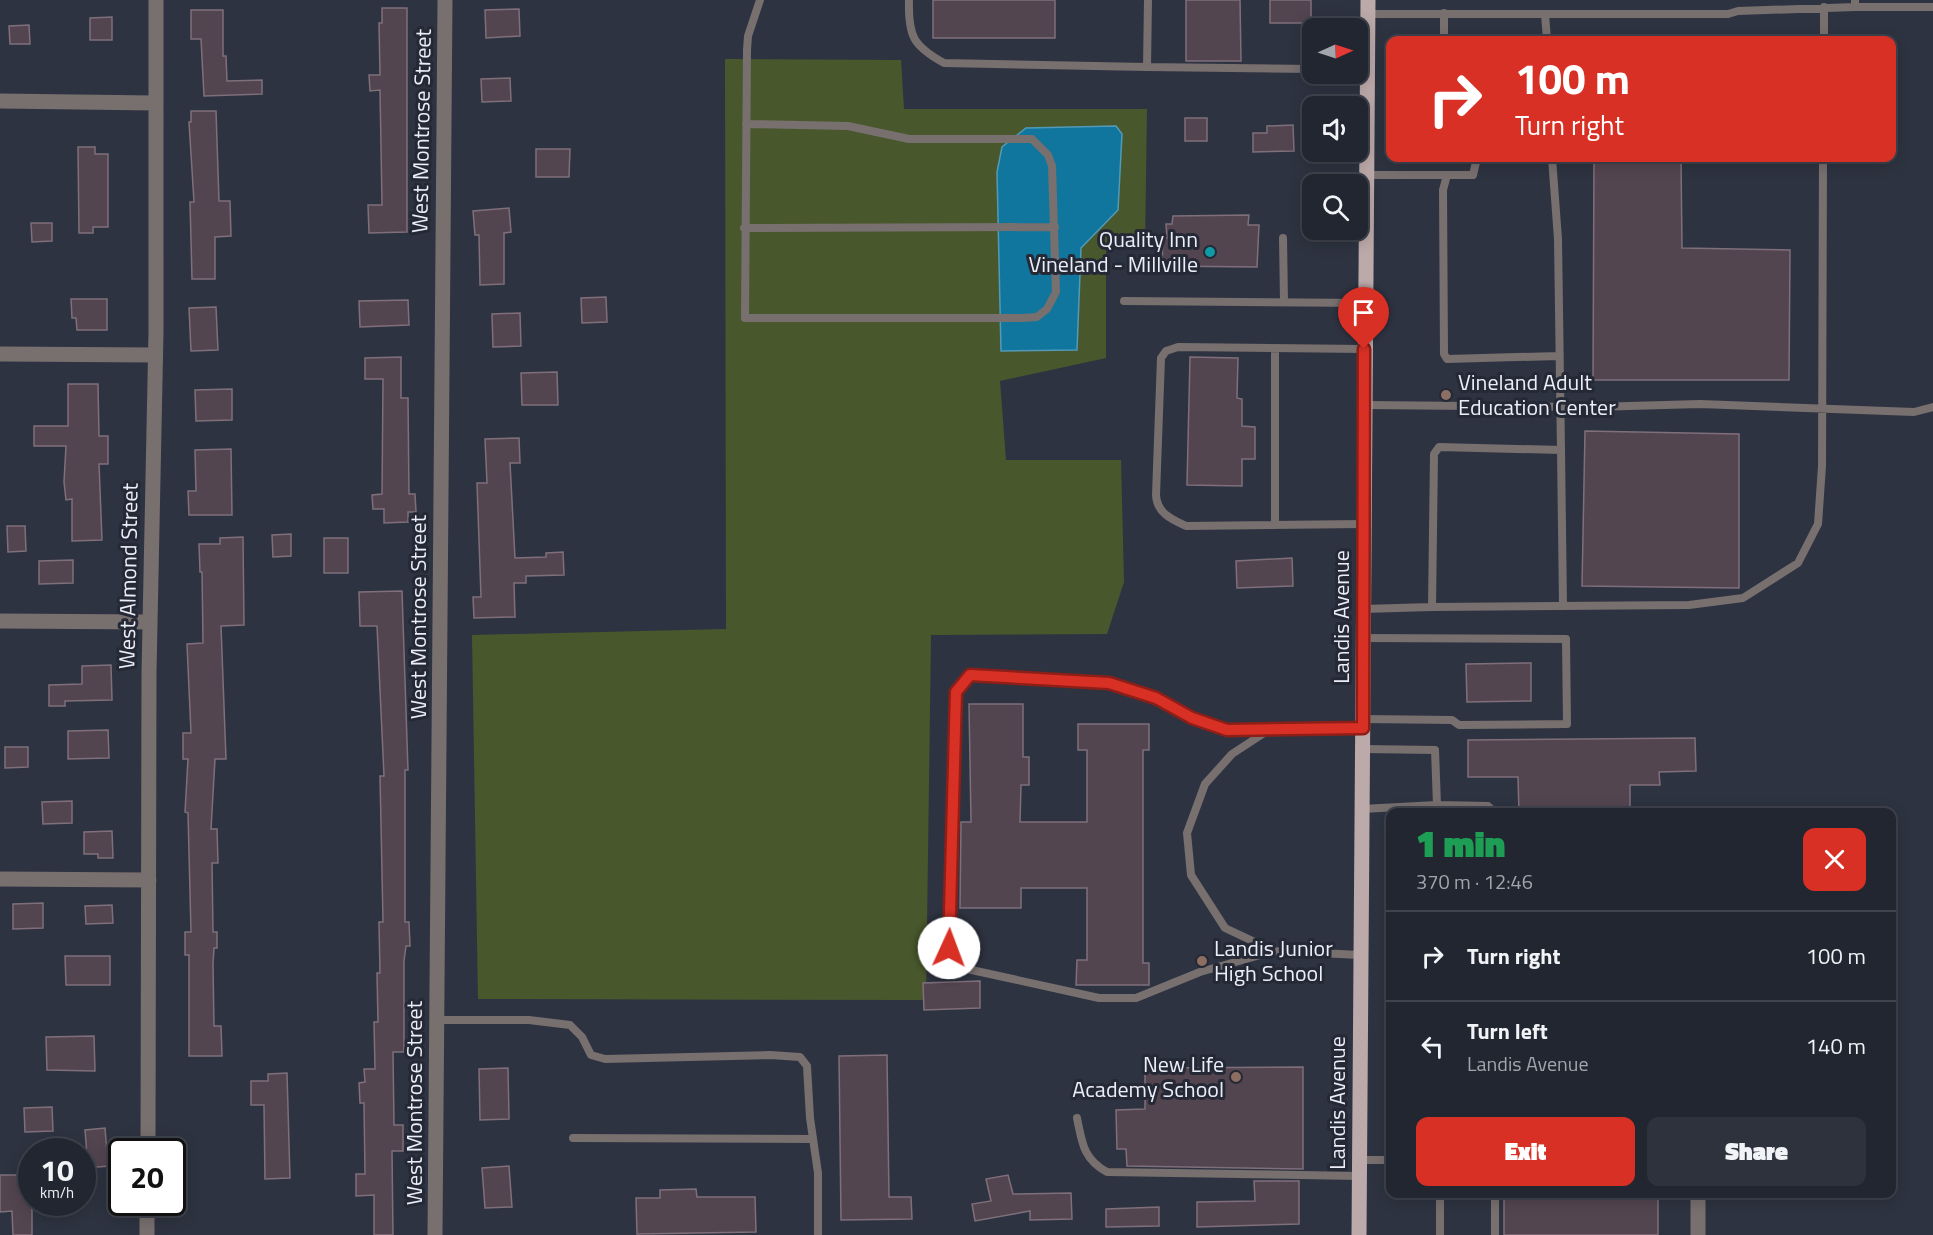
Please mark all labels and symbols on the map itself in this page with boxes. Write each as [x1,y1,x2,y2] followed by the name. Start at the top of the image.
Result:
[1302,18,1368,84] north arrow
[402,28,440,233] street label: West Montrose Street
[1028,222,1198,281] place label: Quality Inn Vineland - Millville
[1203,245,1217,259] marker: Quality Inn Vineland - Millville
[1338,287,1389,349] pin
[1458,365,1616,424] place label: Vineland Adult Education Center
[1439,388,1453,402] marker: Vineland Adult Education Center
[109,482,147,669] street label: West Almond Street
[401,515,435,719] street label: West Montrose Street
[1324,550,1358,684] street label: Landis Avenue
[917,916,981,980] position arrow
[1214,931,1333,990] place label: Landis Junior High School
[1195,954,1209,968] marker: Landis Junior High School
[397,1001,431,1205] street label: West Montrose Street
[1320,1036,1354,1170] street label: Landis Avenue
[1072,1047,1224,1106] place label: New Life Academy School
[1229,1070,1243,1084] marker: New Life Academy School
[108,1138,186,1216] speed limit sign: 20

